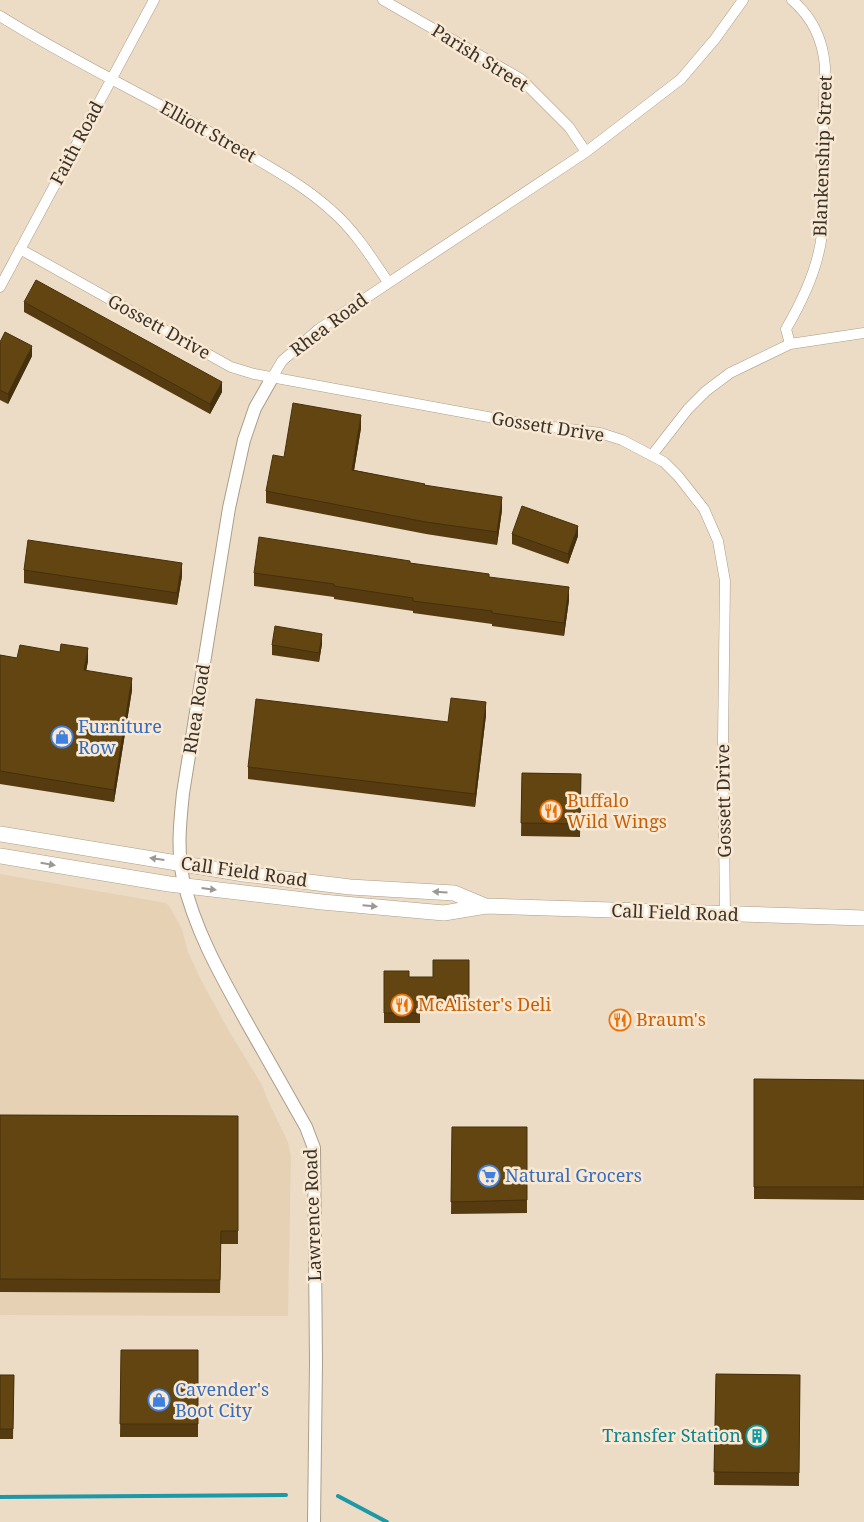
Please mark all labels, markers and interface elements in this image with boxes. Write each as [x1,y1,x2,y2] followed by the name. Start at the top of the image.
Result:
[428,18,533,96] street label: Parish Street
[807,75,837,237] street label: Blankenship Street
[156,95,261,167] street label: Elliott Street
[44,96,108,189] street label: Faith Road
[285,287,372,361] street label: Rhea Road
[104,288,215,364] street label: Gossett Drive
[490,405,606,447] street label: Gossett Drive
[177,662,215,756] street label: Rhea Road
[78,714,162,759] place label: Furniture Row
[50,725,74,749] shop icon: Furniture Row
[710,744,736,858] street label: Gossett Drive
[567,788,667,833] place label: Buffalo Wild Wings
[539,799,563,823] restaurant icon: Buffalo Wild Wings
[179,850,309,892] street label: Call Field Road
[149,855,165,863] one-way arrow
[40,860,56,868] one-way arrow
[201,885,217,893] one-way arrow
[432,887,448,895] one-way arrow
[611,898,739,926] street label: Call Field Road
[362,902,378,910] one-way arrow
[418,992,551,1016] place label: McAlister's Deli
[390,993,414,1017] restaurant icon: McAlister's Deli
[636,1007,706,1031] place label: Braum's
[608,1008,632,1032] restaurant icon: Braum's
[298,1148,326,1282] street label: Lawrence Road
[505,1163,642,1187] place label: Natural Grocers
[477,1164,501,1188] supermarket icon: Natural Grocers
[175,1377,269,1422] place label: Cavender's Boot City
[147,1388,171,1412] shop icon: Cavender's Boot City
[602,1423,741,1447] place label: Transfer Station
[745,1424,769,1448] building icon: Transfer Station

